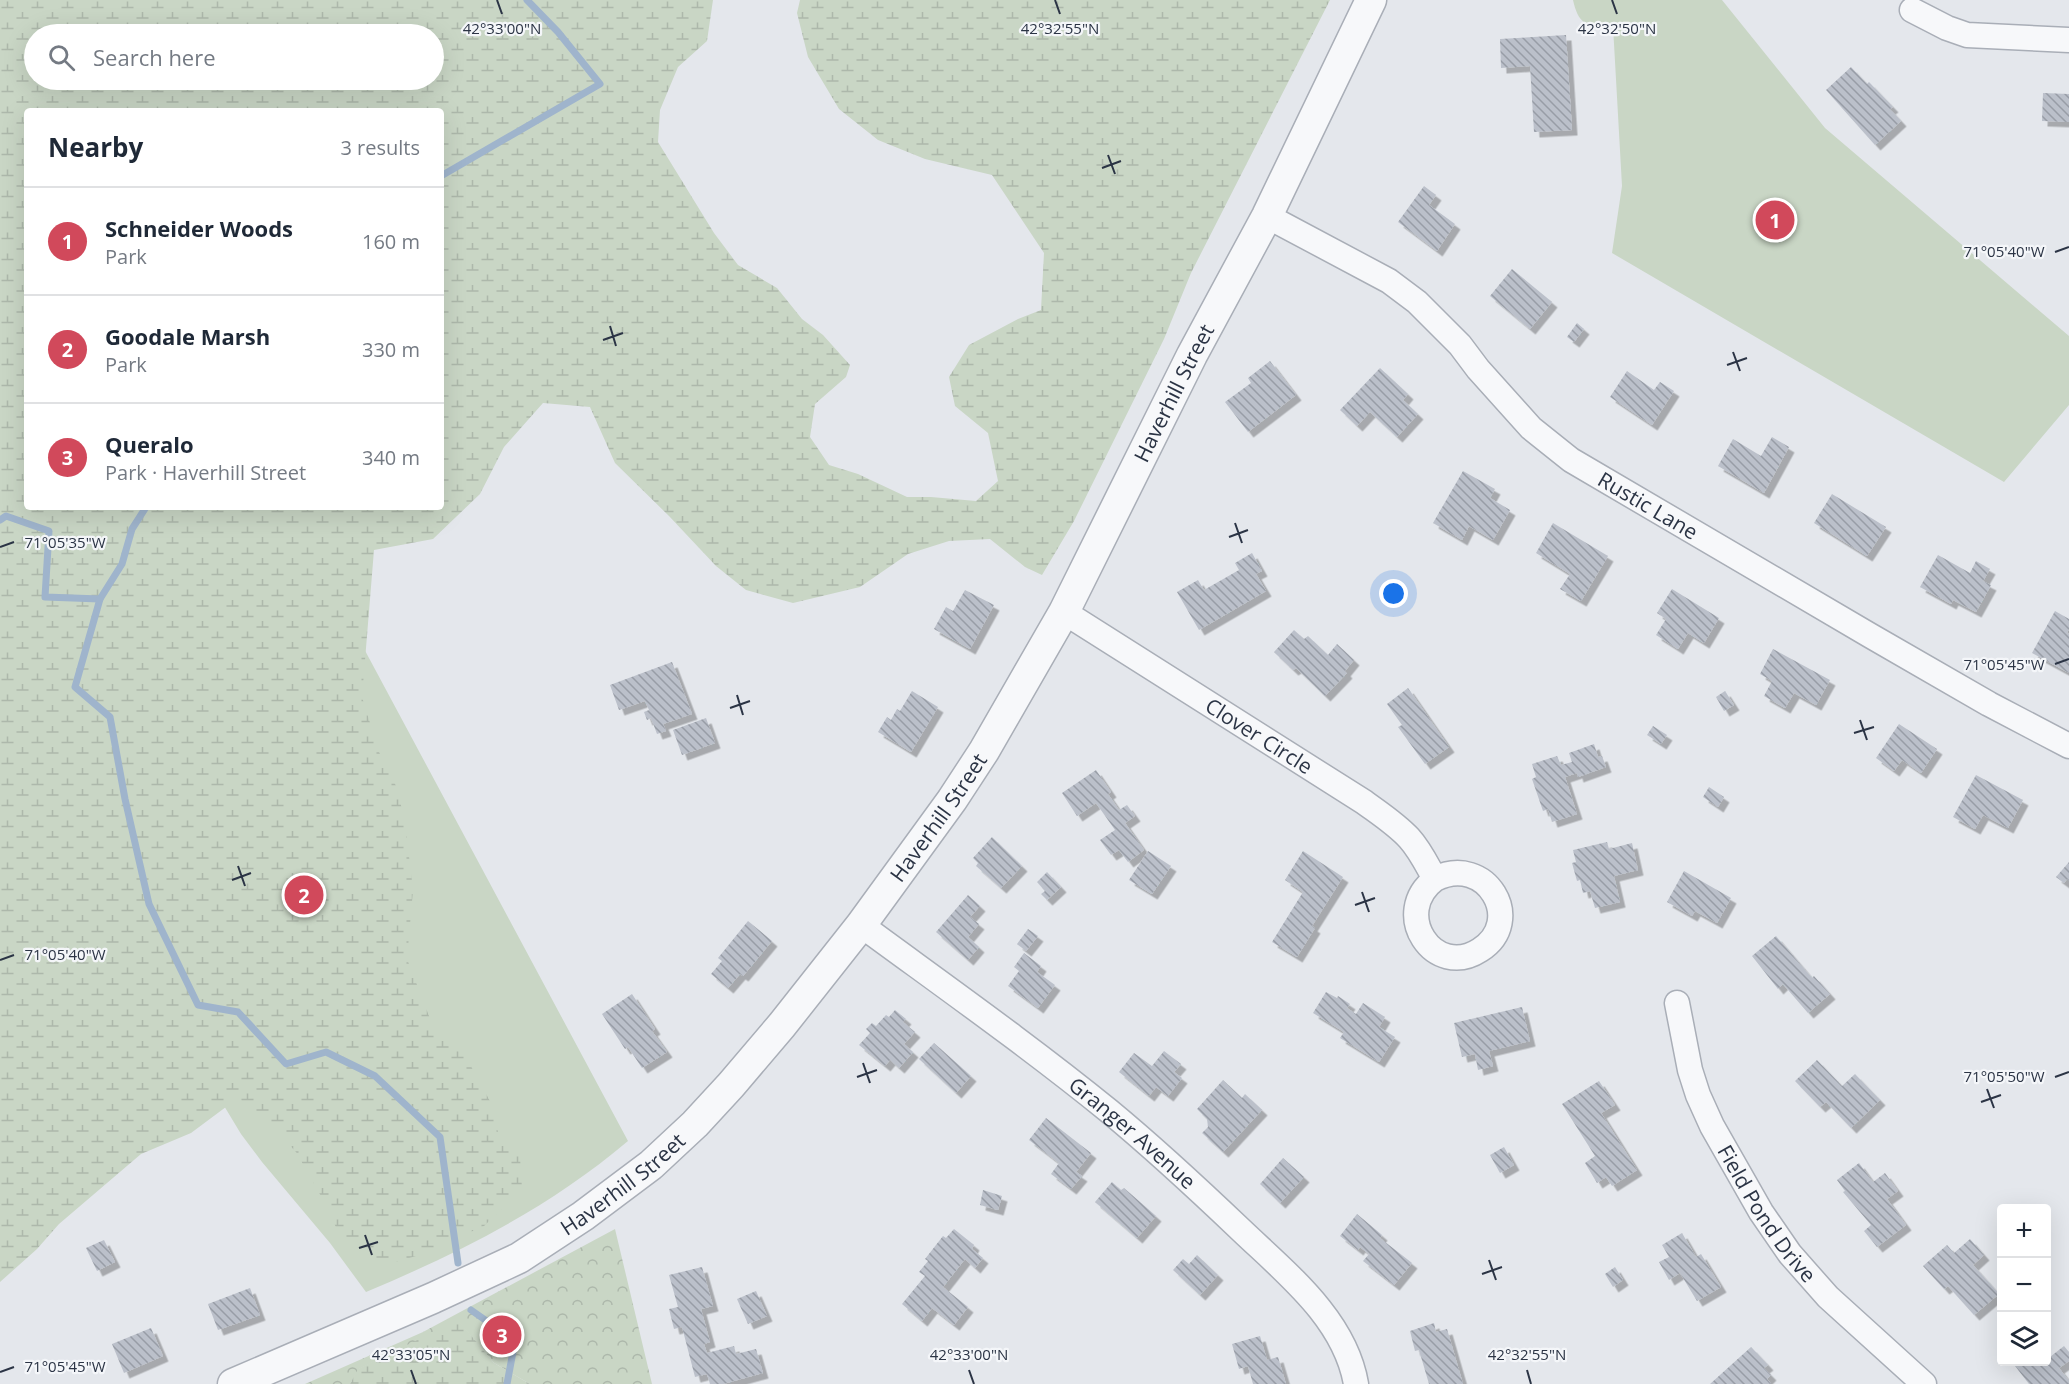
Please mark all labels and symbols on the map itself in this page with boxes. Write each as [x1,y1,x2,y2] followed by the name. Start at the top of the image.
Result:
[463,18,541,38] text: 42°33'00"N
[1021,18,1099,38] text: 42°32'55"N
[1578,18,1656,38] text: 42°32'50"N
[1756,198,1794,242] pin: 1
[1964,241,2045,261] text: 71°05'40"W
[1127,319,1220,467] street label: Haverhill Street
[1593,465,1703,546] street label: Rustic Lane
[25,532,106,552] text: 71°05'35"W
[1379,579,1408,608] your location
[1964,654,2045,674] text: 71°05'45"W
[1200,691,1318,780] street label: Clover Circle
[883,748,993,887] street label: Haverhill Street
[284,872,324,918] pin: 2
[25,944,106,964] text: 71°05'40"W
[1964,1066,2045,1086] text: 71°05'50"W
[1063,1070,1202,1195] street label: Granger Avenue
[555,1127,691,1241] street label: Haverhill Street
[1712,1140,1823,1288] street label: Field Pond Drive
[482,1312,522,1358] pin: 3
[372,1344,450,1364] text: 42°33'05"N
[930,1344,1008,1364] text: 42°33'00"N
[1488,1344,1566,1364] text: 42°32'55"N
[25,1356,106,1376] text: 71°05'45"W

